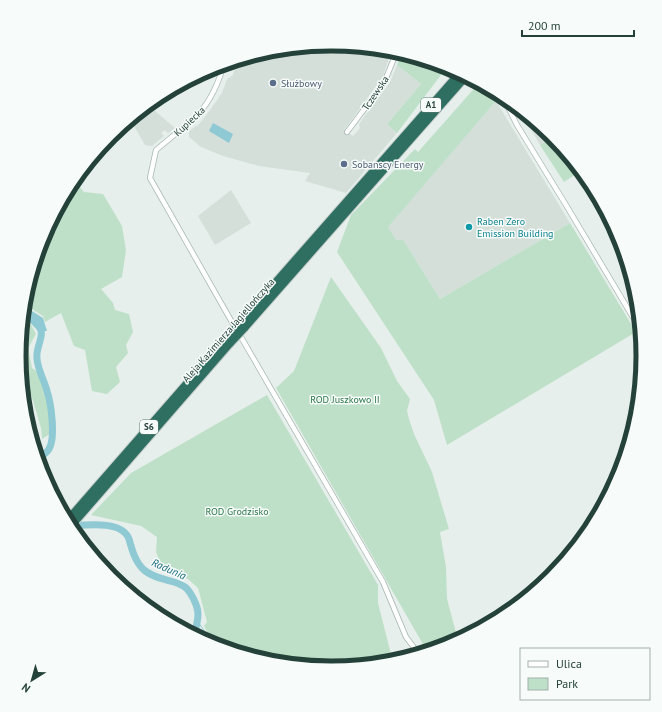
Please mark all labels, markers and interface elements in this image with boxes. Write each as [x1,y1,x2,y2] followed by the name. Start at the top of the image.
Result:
[522,12,634,38] scale bar
[528,18,561,33] text: 200 m
[359,73,392,113] street label: Tczewska
[281,77,322,90] place label: Służbowy
[268,78,278,88] marker: Służbowy
[421,98,441,112] road number: A1
[171,103,208,139] street label: Kupiecka
[352,158,424,171] place label: Sobanscy Energy
[339,159,349,169] marker: Sobanscy Energy
[477,215,554,240] place label: Raben Zero Emission Building
[464,222,474,232] marker: Raben Zero Emission Building
[179,275,277,385] street label: Aleja Kazimierza Jagiellończyka
[310,393,380,406] park label: ROD Juszkowo II
[140,420,158,434] road number: S6
[205,505,269,518] park label: ROD Grodzisko
[150,555,189,583] water label: Radunia
[520,648,650,700] legend
[556,656,582,671] text: Ulica
[12,660,52,700] north arrow
[556,676,578,691] text: Park
[19,680,33,696] text: N

